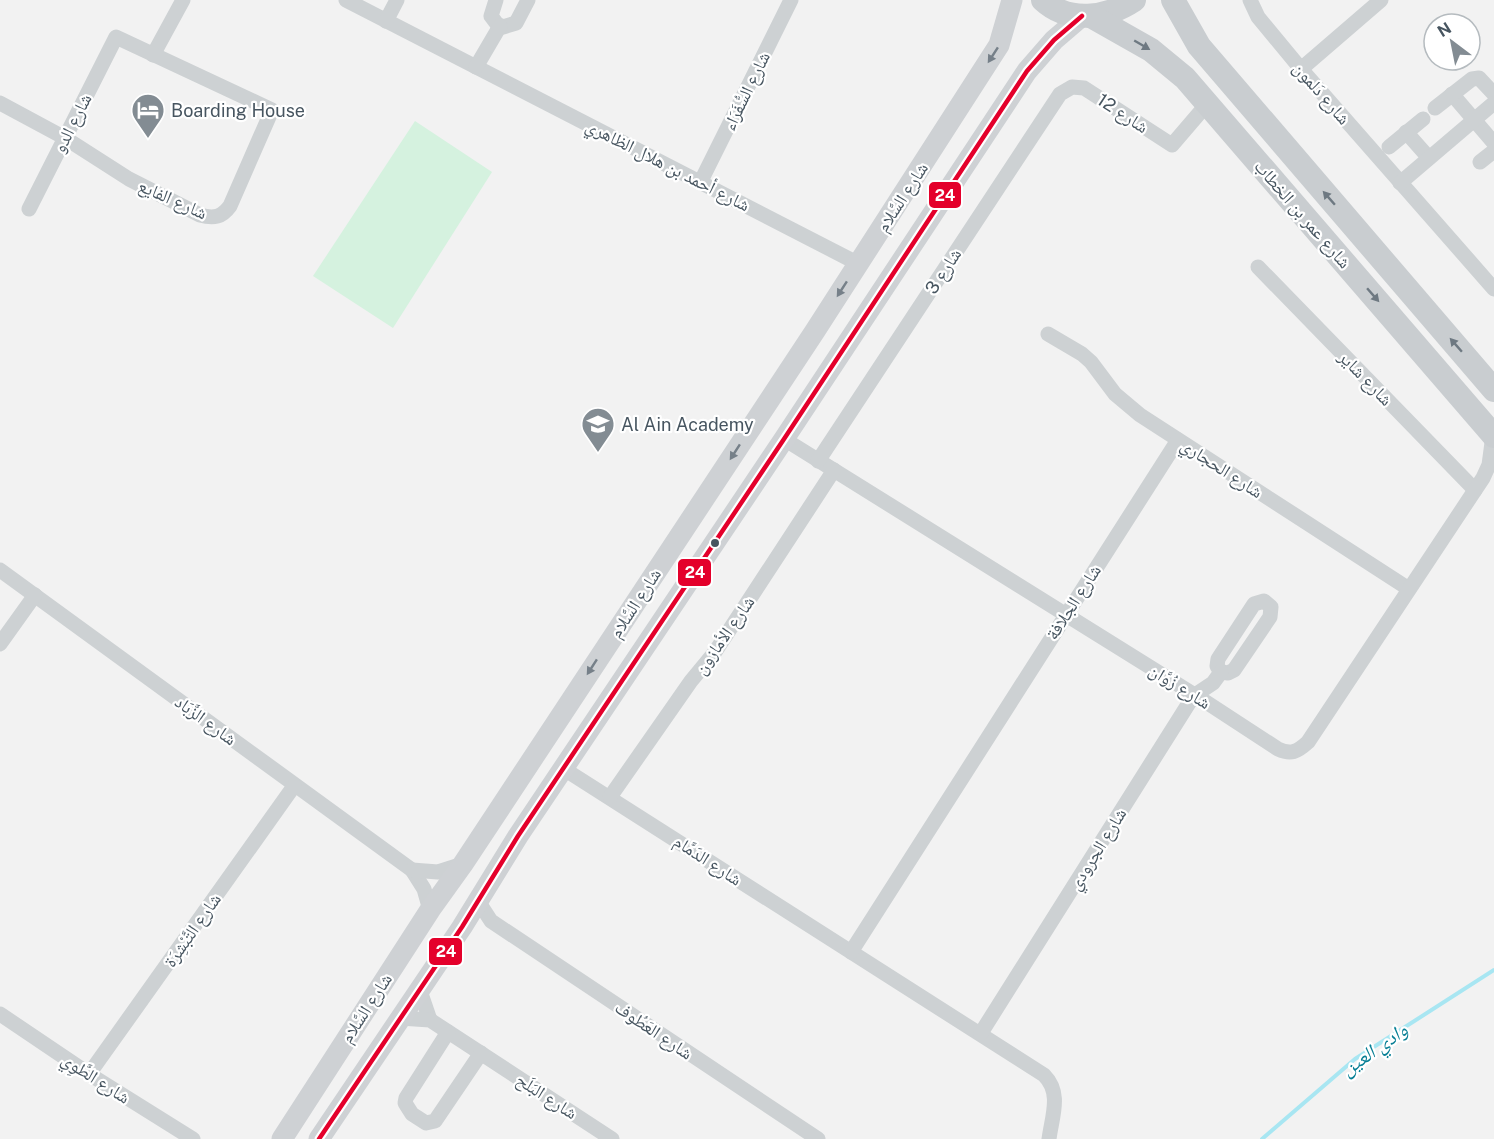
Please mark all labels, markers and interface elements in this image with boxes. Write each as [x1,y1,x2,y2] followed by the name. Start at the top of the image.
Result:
[1422,12,1482,72] north arrow
[1434,18,1455,41] text: N
[1134,40,1151,50] one-way arrow
[987,47,998,63] one-way arrow
[718,48,775,134] street label: شارع السُّفَرَاء
[1288,57,1355,129] street label: شارع دَلمون
[1093,89,1152,138] street label: شارع 12
[48,90,97,157] street label: شارع الدو
[130,92,166,139] hotel icon: Boarding House
[171,100,305,121] place label: Boarding House
[580,115,754,220] street label: شارع أحمد بن هلال الظاهري
[1250,156,1356,273] street label: شارع عمر بن الخطاب
[872,158,934,237] street label: شارع السَّلام
[135,175,211,225] street label: شارع الفايع
[928,181,962,209] line badge: 24
[935,186,956,205] text: 24
[1322,190,1335,206] one-way arrow
[921,244,966,298] street label: شارع 3
[836,281,848,297] one-way arrow
[1366,287,1379,302] one-way arrow
[1450,338,1463,353] one-way arrow
[1333,345,1397,411] street label: شارع شاير
[580,406,616,453] school or university icon: Al Ain Academy
[621,414,754,435] place label: Al Ain Academy
[1175,434,1267,506] street label: شارع الحجاري
[729,444,741,460] one-way arrow
[709,537,721,549] unlabelled marker
[677,558,712,587] line badge: 24
[1041,560,1106,644] street label: شارع الجلافة
[685,563,706,582] text: 24
[605,564,667,643] street label: شارع السَّلام
[689,592,759,679] street label: شارع الأمازون
[587,659,598,676] one-way arrow
[1145,659,1215,714] street label: شارع زُوَّان
[171,691,241,750] street label: شارع الزَّبَاد
[1063,804,1134,896] street label: شارع الجرودي
[669,830,746,891] street label: شارع الدَمَّام
[159,889,226,971] street label: شارع التَّبْشِرَة
[428,937,463,966] line badge: 24
[436,942,457,961] text: 24
[336,969,398,1048] street label: شارع السَّلام
[611,996,697,1064] street label: شارع العَطُوف
[1336,1017,1414,1084] water label: وادي العين
[55,1048,134,1112] street label: شارع الطَّوِي
[512,1069,581,1125] street label: شارع البَلَح

